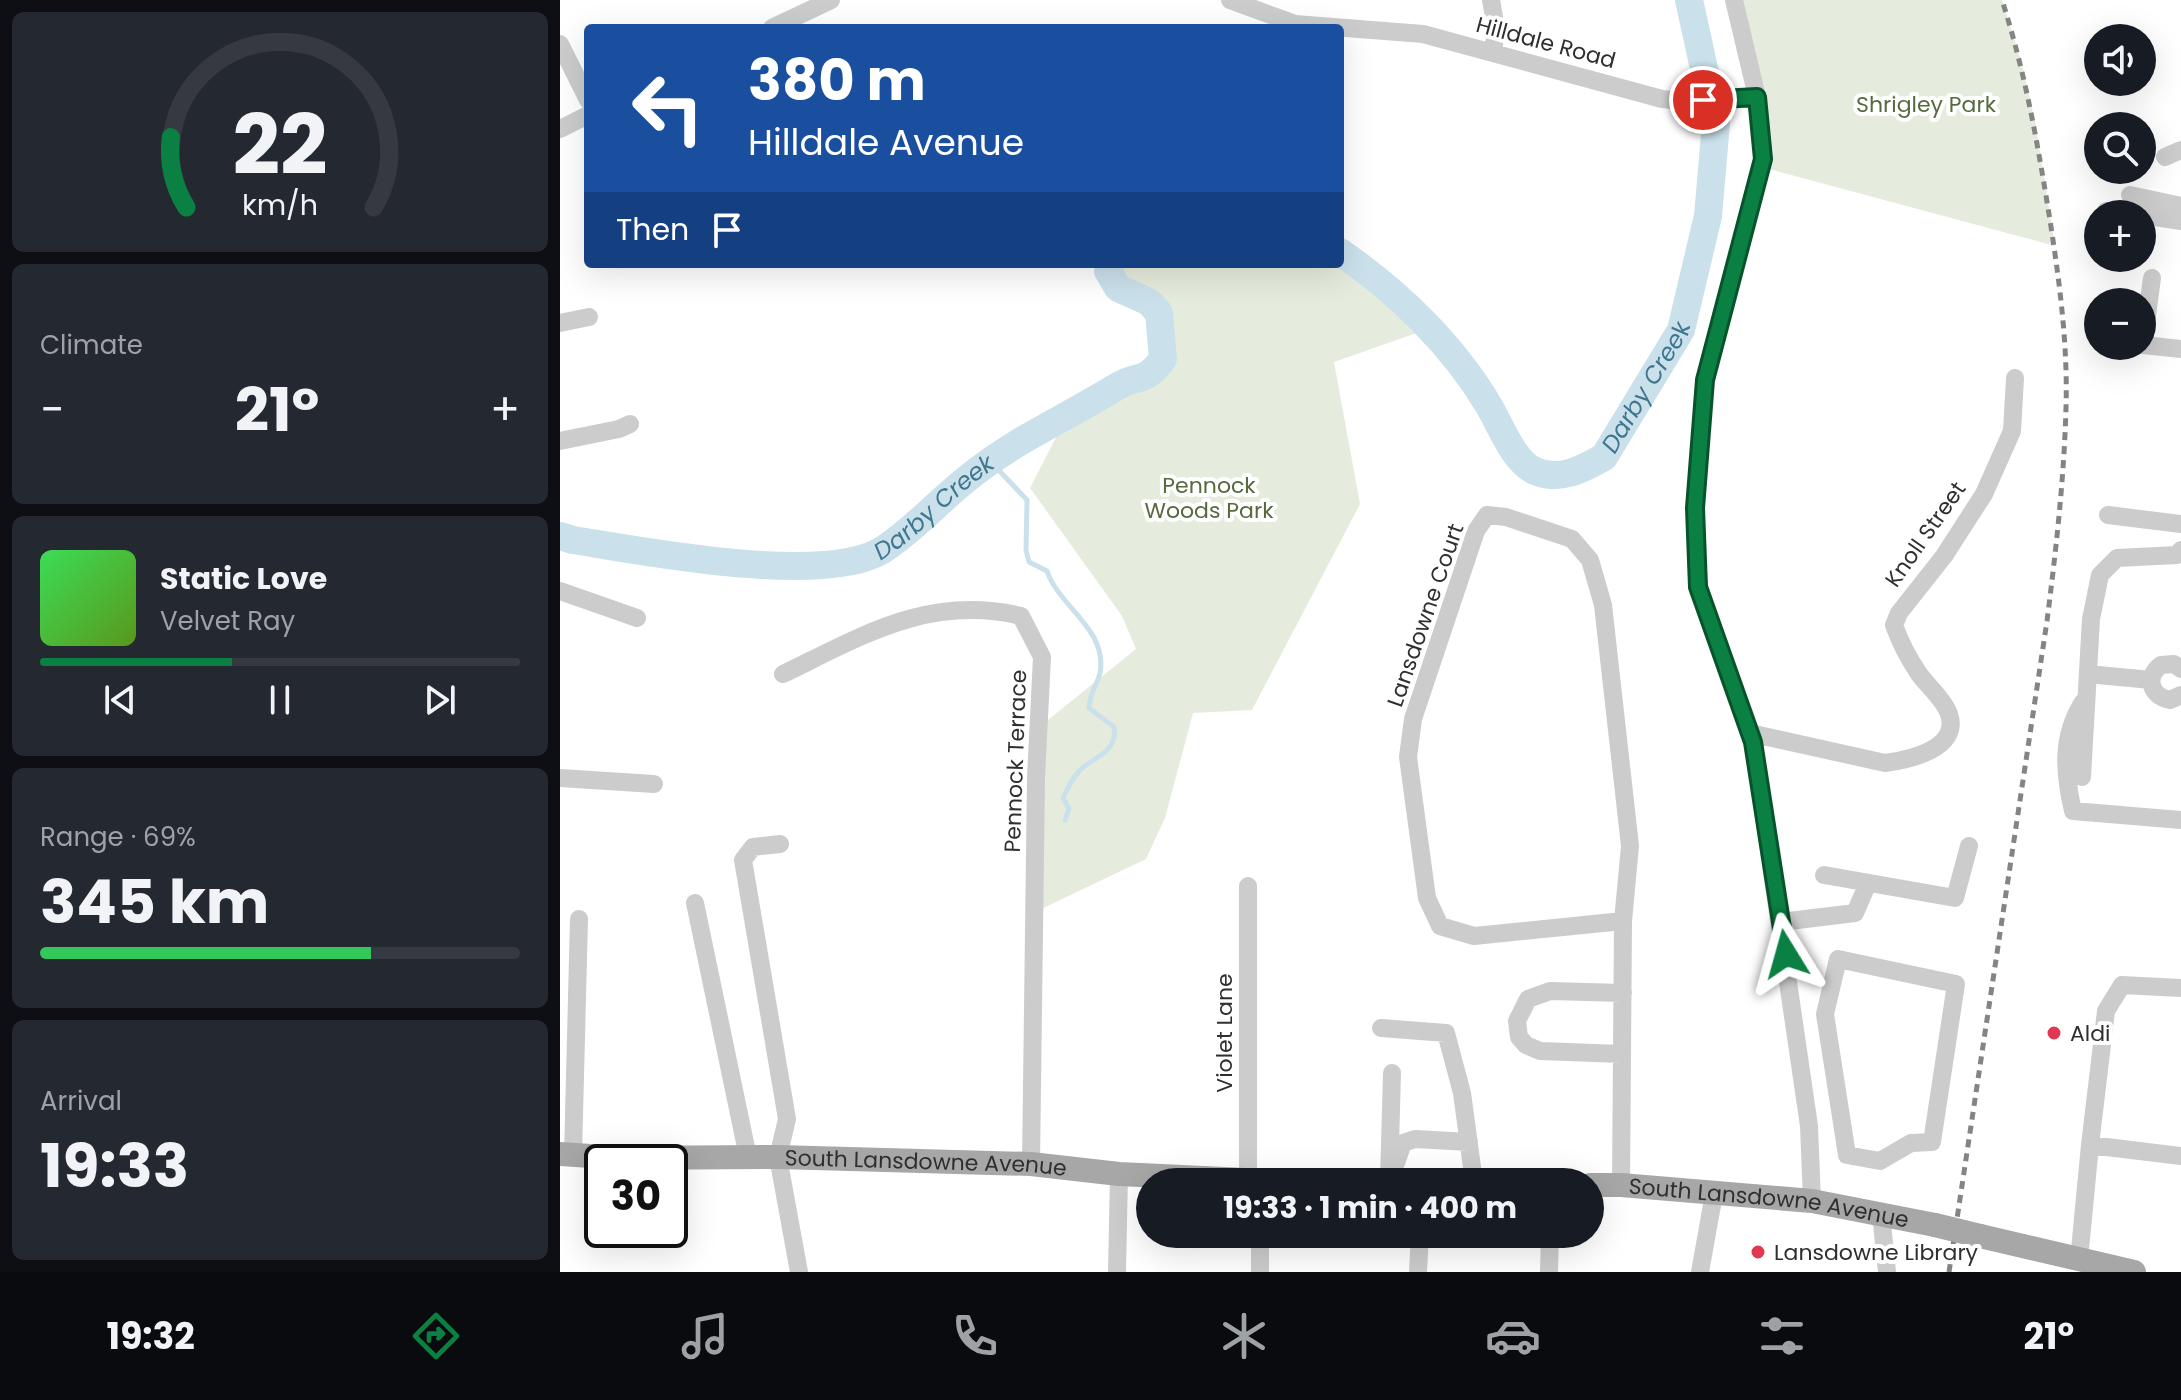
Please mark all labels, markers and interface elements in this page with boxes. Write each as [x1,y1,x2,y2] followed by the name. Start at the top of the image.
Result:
[1473,9,1619,76] street label: Hilldale Road
[2084,24,2156,360] map controls
[2084,24,2156,96] button: sound
[748,41,926,120] text: 380 m
[616,56,720,160] icon: left
[1669,66,1737,134] pin
[1681,78,1725,122] icon: arrive
[232,87,328,203] text: 22
[1856,89,1997,120] park label: Shrigley Park
[2084,112,2156,184] button: search
[748,117,1024,168] text: Hilldale Avenue
[242,185,318,225] text: km/h
[2084,200,2156,272] button: +
[616,208,689,251] text: Then
[705,208,749,252] icon: arrive
[2084,288,2156,360] button: −
[1593,317,1699,459] water label: Darby Creek
[40,327,143,363] text: Climate
[235,368,319,452] text: 21°
[40,379,64,440] text: −
[490,379,520,440] text: +
[867,446,1002,568] water label: Darby Creek
[1144,470,1274,526] park label: Pennock Woods Park
[1878,475,1973,593] street label: Knoll Street
[1380,519,1471,711] street label: Lansdowne Court
[160,557,327,600] text: Static Love
[160,603,295,639] text: Velvet Ray
[997,669,1034,853] street label: Pennock Terrace
[98,678,142,722] icon: previous
[258,678,302,722] icon: pause
[418,678,462,722] icon: next
[40,819,196,855] text: Range · 69%
[40,860,269,944] text: 345 km
[1744,912,1828,996] position arrow
[1209,973,1240,1093] street label: Violet Lane
[2070,1018,2111,1049] place label: Aldi
[2045,1024,2063,1042] marker: Aldi
[40,1083,122,1119] text: Arrival
[40,1124,189,1208] text: 19:33
[784,1142,1068,1184] street label: South Lansdowne Avenue
[584,1144,688,1248] speed limit sign: 30
[1627,1171,1912,1236] street label: South Lansdowne Avenue
[1223,1186,1517,1229] text: 19:33 · 1 min · 400 m
[1774,1237,1979,1268] place label: Lansdowne Library
[1749,1243,1767,1261] marker: Lansdowne Library
[408,1308,464,1364] icon: directions
[677,1308,733,1364] icon: music
[947,1308,1003,1364] icon: phone
[1216,1308,1272,1364] icon: climate
[1485,1308,1541,1364] icon: car
[1754,1308,1810,1364] icon: filters
[107,1311,195,1362] text: 19:32
[2024,1311,2074,1362] text: 21°

